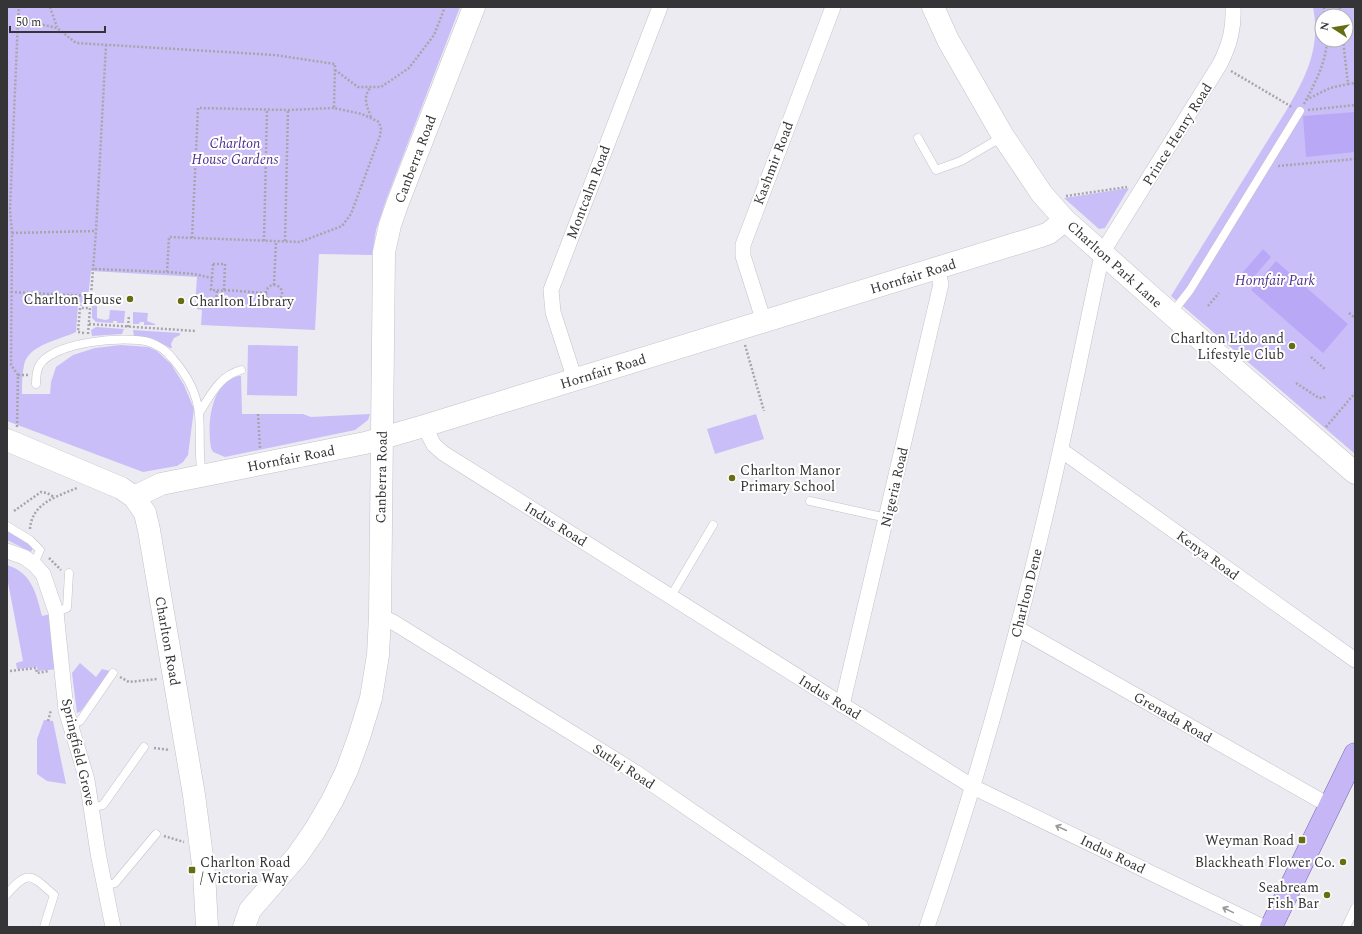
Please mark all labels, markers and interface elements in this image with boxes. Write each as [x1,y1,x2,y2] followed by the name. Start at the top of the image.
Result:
[10,8,105,34] scale bar
[1314,8,1354,48] north arrow
[16,13,41,32] text: 50 m
[1315,20,1334,32] text: N
[1137,79,1218,190] street label: Prince Henry Road
[389,112,442,206] street label: Canberra Road
[748,118,799,208] street label: Kashmir Road
[192,133,278,170] park label: Charlton House Gardens
[561,142,616,242] street label: Montcalm Road
[1062,216,1167,313] street label: Charlton Park Lane
[867,253,959,300] street label: Hornfair Road
[1235,270,1315,291] park label: Hornfair Park
[23,289,122,310] place label: Charlton House
[189,291,295,312] place label: Charlton Library
[125,294,135,304] marker: Charlton House
[176,296,186,306] marker: Charlton Library
[1170,328,1284,365] place label: Charlton Lido and Lifestyle Club
[1287,341,1297,351] marker: Charlton Lido and Lifestyle Club
[557,348,649,395] street label: Hornfair Road
[370,430,393,524] street label: Canberra Road
[245,440,337,477] street label: Hornfair Road
[875,445,914,529] street label: Nigeria Road
[740,460,841,497] place label: Charlton Manor Primary School
[727,473,737,483] marker: Charlton Manor Primary School
[520,497,591,552] street label: Indus Road
[1172,525,1244,586] street label: Kenya Road
[1005,546,1048,640] street label: Charlton Dene
[149,595,186,688] street label: Charlton Road
[794,670,865,725] street label: Indus Road
[1130,686,1216,749] street label: Grenada Road
[56,696,101,808] street label: Springfield Grove
[588,738,659,795] street label: Sutlej Road
[1055,824,1067,831] one-way arrow
[1077,830,1149,879] street label: Indus Road
[1205,830,1294,851] place label: Weyman Road
[1297,835,1307,845] marker: Weyman Road
[200,852,291,889] place label: Charlton Road / Victoria Way
[1195,852,1335,873] place label: Blackheath Flower Co.
[1338,857,1348,867] marker: Blackheath Flower Co.
[187,865,197,875] marker: Charlton Road / Victoria Way
[1259,877,1319,914] place label: Seabream Fish Bar
[1322,890,1332,900] marker: Seabream Fish Bar
[1222,906,1234,913] one-way arrow

